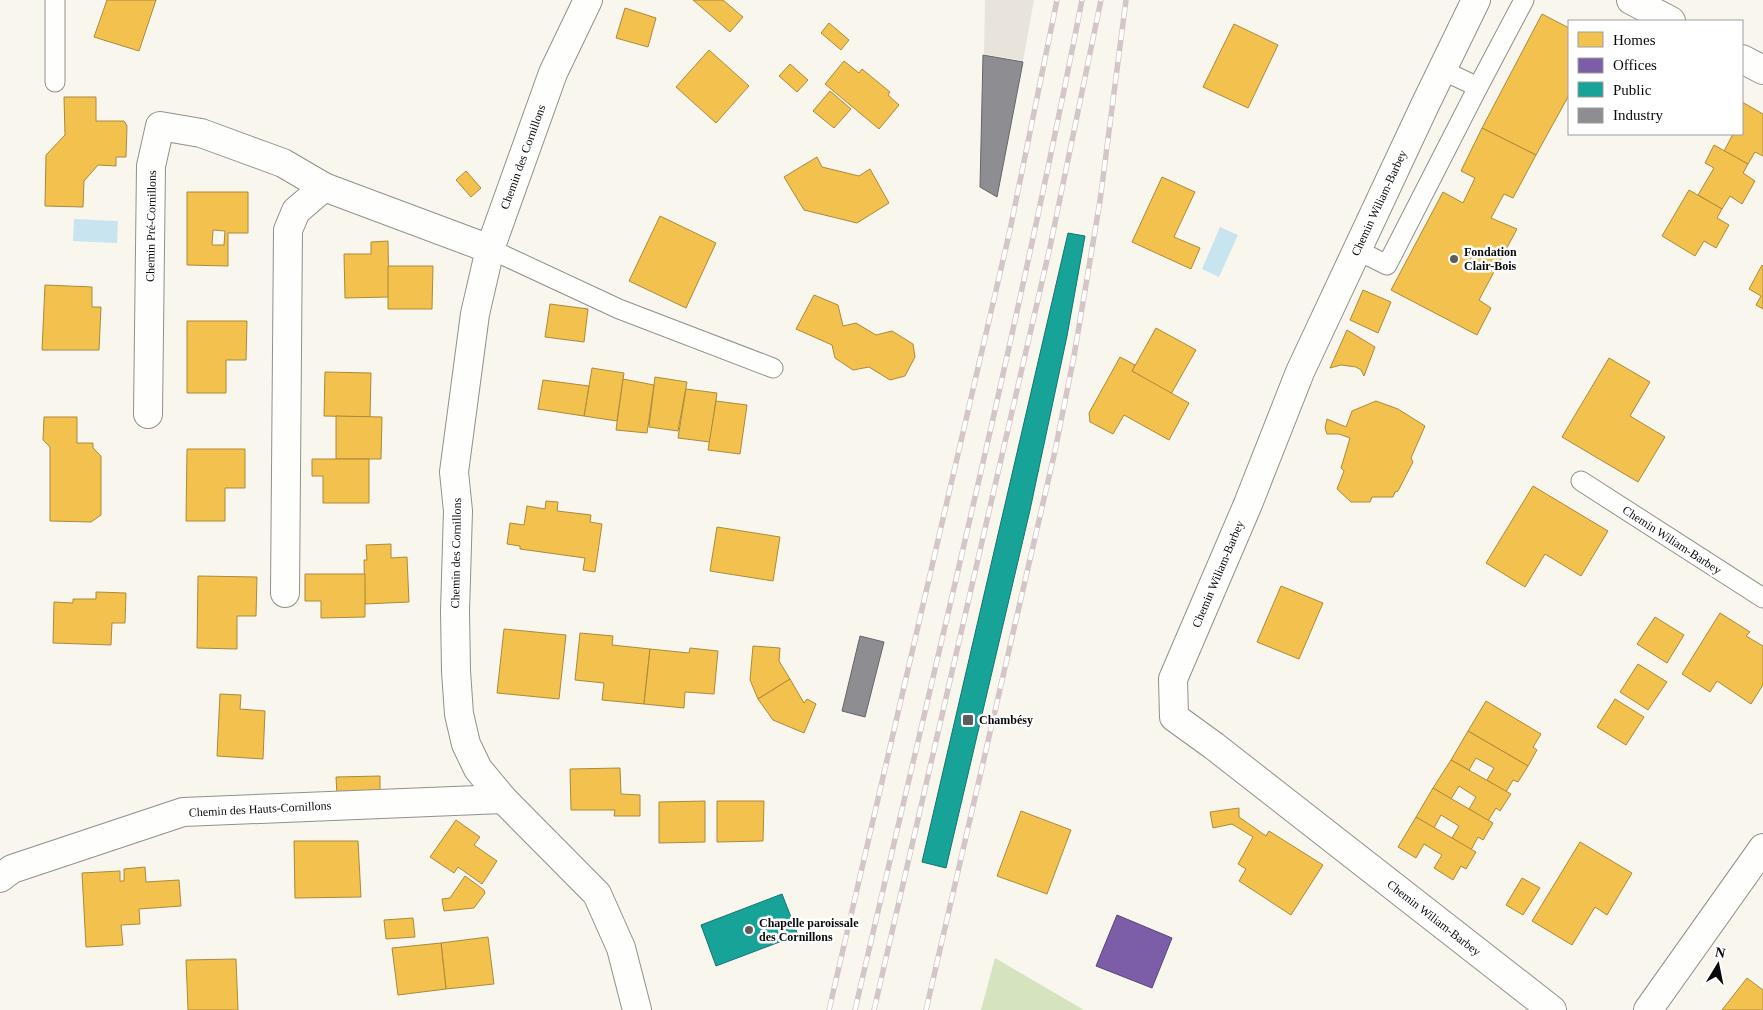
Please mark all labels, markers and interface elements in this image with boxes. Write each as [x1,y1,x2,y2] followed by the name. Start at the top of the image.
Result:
[1568,20,1743,135] legend
[1613,32,1656,48] text: Homes
[1613,57,1657,73] text: Offices
[1613,82,1652,98] text: Public
[497,102,549,211] street label: Chemin des Cornillons
[1613,107,1663,123] text: Industry
[1348,148,1410,258] street label: Chemin Wiliam-Barbey
[143,170,159,282] street label: Chemin Pré-Cornillons
[1464,245,1517,273] place label: Fondation Clair-Bois
[1448,253,1460,265] marker: Fondation Clair-Bois
[448,497,464,608] street label: Chemin des Cornillons
[1620,503,1724,577] street label: Chemin Wiliam-Barbey
[1189,518,1247,630] street label: Chemin Wiliam-Barbey
[961,713,975,727] marker: Chambésy
[979,713,1033,727] place label: Chambésy
[188,798,332,820] street label: Chemin des Hauts-Cornillons
[1384,877,1484,959] street label: Chemin Wiliam-Barbey
[759,916,859,944] place label: Chapelle paroissale des Cornillons
[743,924,755,936] marker: Chapelle paroissale des Cornillons
[1693,940,1743,990] north arrow
[1714,944,1726,961] text: N

